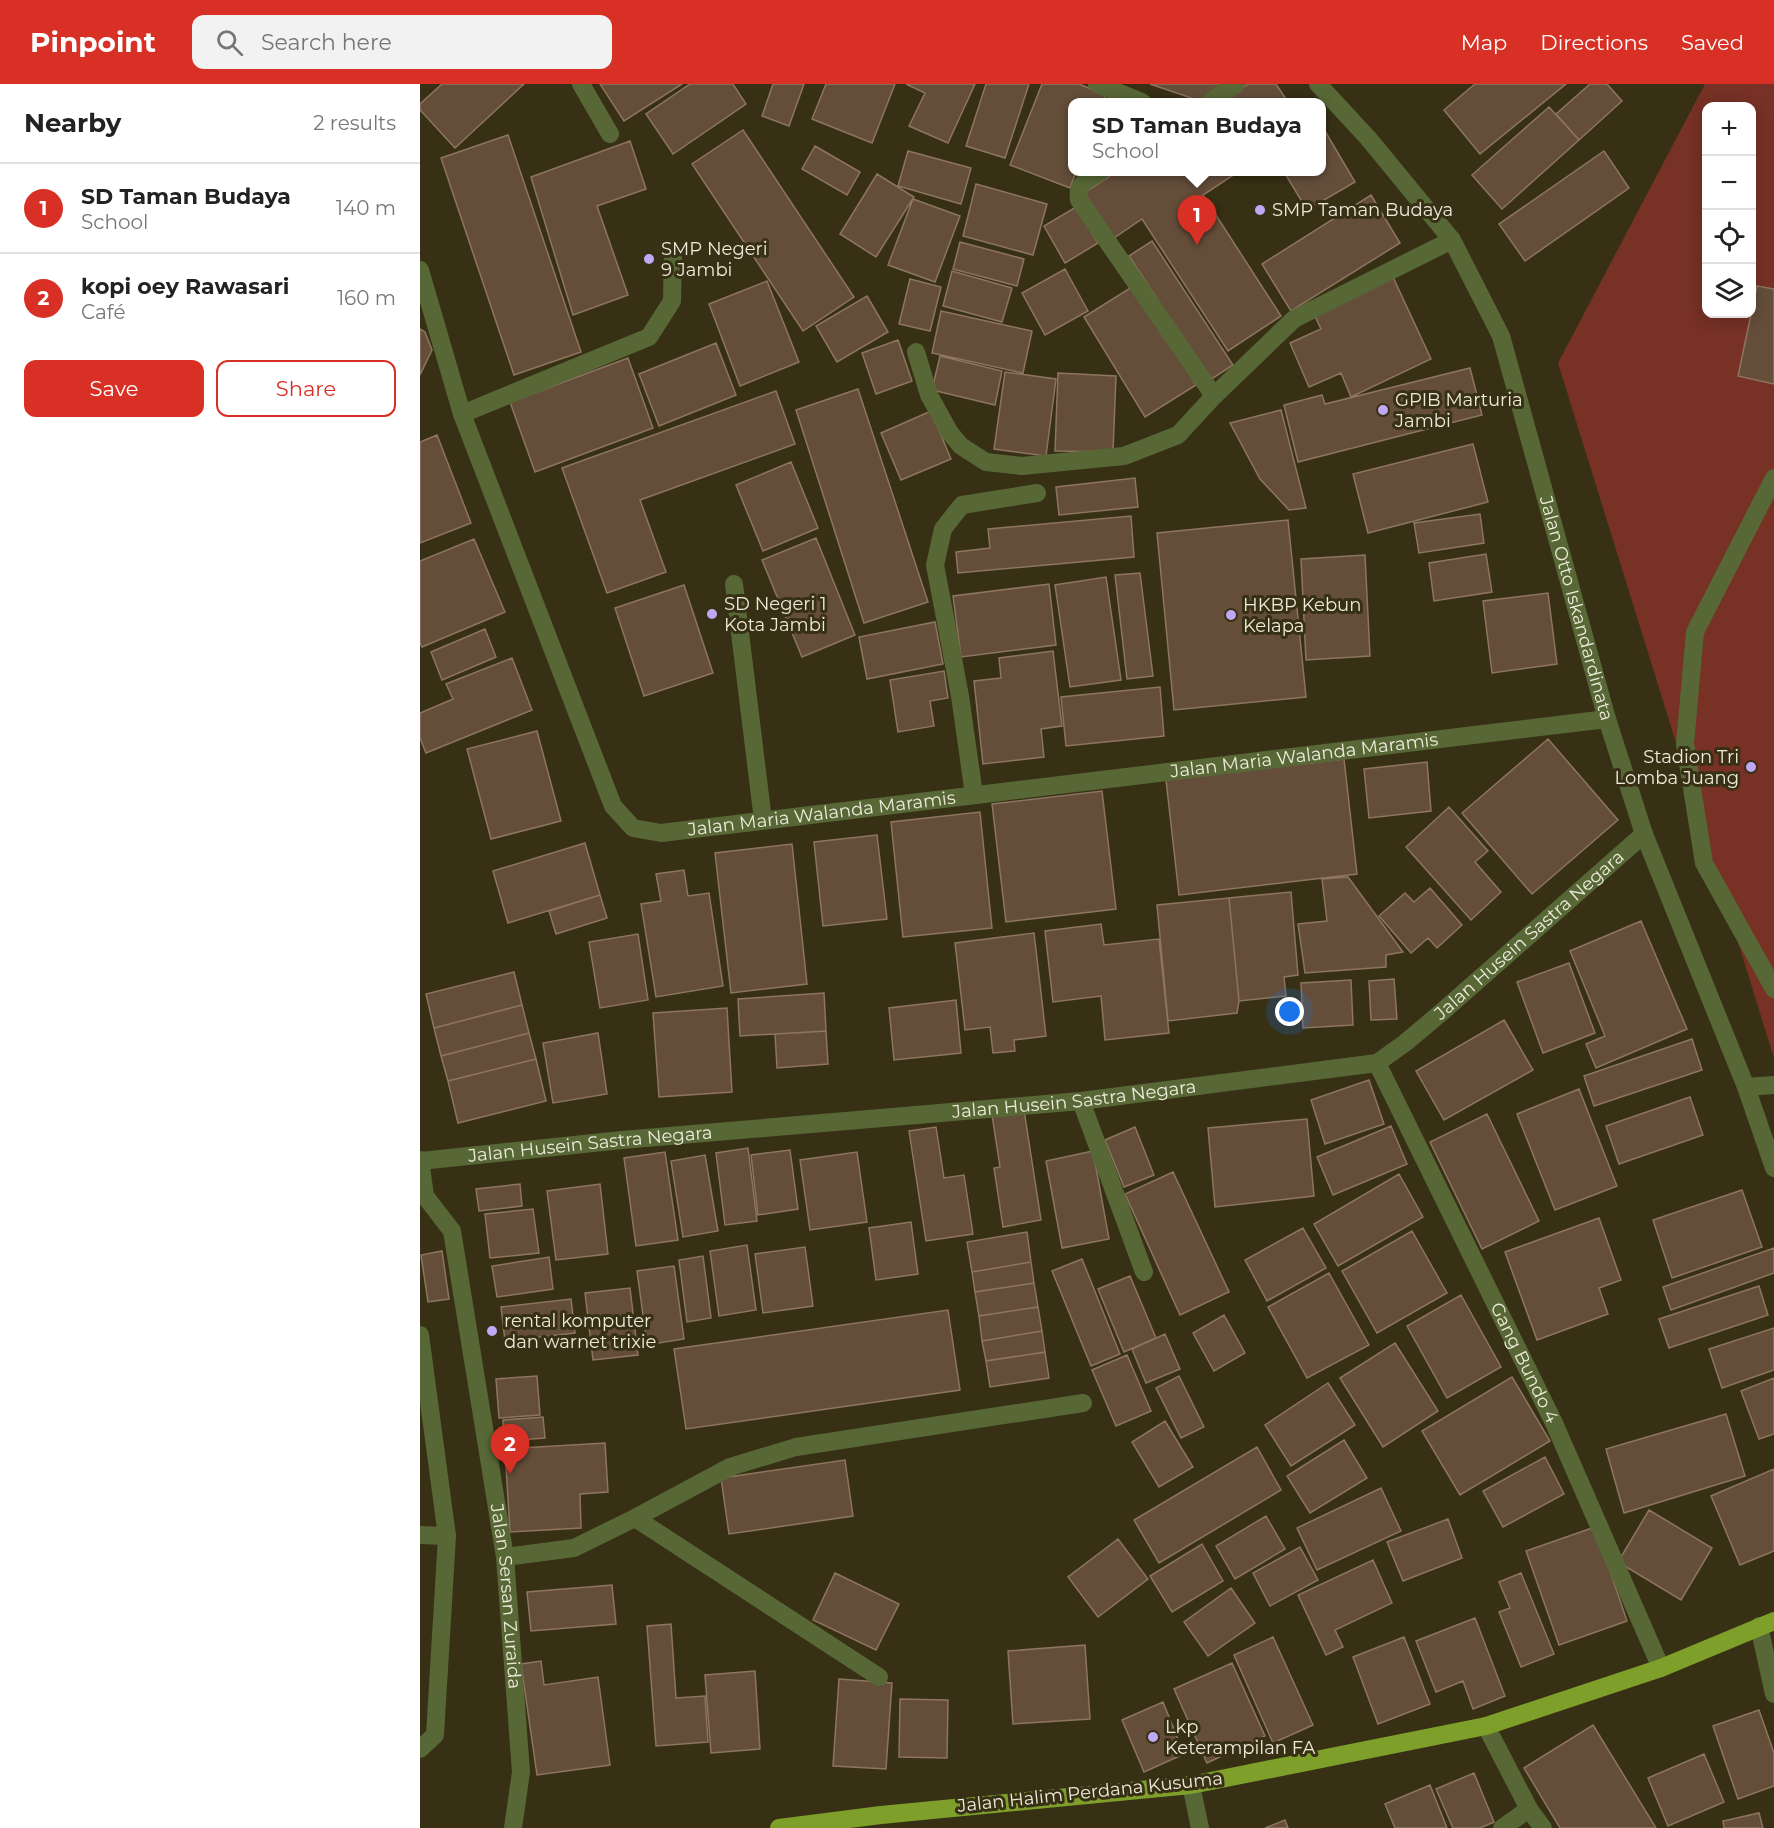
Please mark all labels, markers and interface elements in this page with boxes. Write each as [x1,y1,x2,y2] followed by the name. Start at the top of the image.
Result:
[192,15,612,69] search box
[30,25,156,59] text: Pinpoint
[213,26,246,59] icon: search
[261,29,392,56] text: Search here
[1461,30,1507,55] text: Map
[1540,30,1648,55] text: Directions
[1681,30,1744,55] text: Saved
[1068,98,1326,176] popup
[1702,102,1756,318] map controls
[1702,102,1756,156] button: +
[24,107,121,139] text: Nearby
[313,111,396,135] text: 2 results
[1092,112,1302,139] text: SD Taman Budaya
[1092,139,1159,163] text: School
[1702,156,1756,210] button: −
[81,183,291,210] text: SD Taman Budaya
[40,196,47,220] text: 1
[336,196,396,220] text: 140 m
[1178,196,1216,245] pin: 1
[1272,199,1453,221] place label: SMP Taman Budaya
[1253,203,1267,217] marker: SMP Taman Budaya
[81,210,148,234] text: School
[1702,210,1756,264] button: locate
[661,238,768,281] place label: SMP Negeri 9 Jambi
[642,252,656,266] marker: SMP Negeri 9 Jambi
[1702,264,1756,318] button: layers
[81,273,289,300] text: kopi oey Rawasari
[38,286,49,310] text: 2
[337,286,396,310] text: 160 m
[81,300,126,324] text: Café
[24,360,204,417] button: Save
[216,360,396,417] button: Share
[1394,389,1523,432] place label: GPIB Marturia Jambi
[1376,403,1390,417] marker: GPIB Marturia Jambi
[1535,492,1618,723] street label: Jalan Otto Iskandardinata
[724,593,827,636] place label: SD Negeri 1 Kota Jambi
[1243,594,1361,637] place label: HKBP Kebun Kelapa
[705,607,719,621] marker: SD Negeri 1 Kota Jambi
[1224,608,1238,622] marker: HKBP Kebun Kelapa
[1168,728,1439,783] street label: Jalan Maria Walanda Maramis
[1614,746,1739,789] place label: Stadion Tri Lomba Juang
[1744,760,1758,774] marker: Stadion Tri Lomba Juang
[685,787,957,841] street label: Jalan Maria Walanda Maramis
[1429,846,1628,1025] street label: Jalan Husein Sastra Negara
[1275,997,1304,1026] your location
[950,1075,1197,1123] street label: Jalan Husein Sastra Negara
[466,1121,713,1167] street label: Jalan Husein Sastra Negara
[1485,1299,1563,1427] street label: Gang Bundo 4
[504,1310,657,1353] place label: rental komputer dan warnet trixie
[485,1324,499,1338] marker: rental komputer dan warnet trixie
[490,1424,530,1474] pin: 2
[485,1501,526,1690] street label: Jalan Sersan Zuraida
[1165,1716,1315,1759] place label: Lkp Keterampilan FA
[1146,1730,1160,1744] marker: Lkp Keterampilan FA
[955,1767,1224,1817] street label: Jalan Halim Perdana Kusuma

